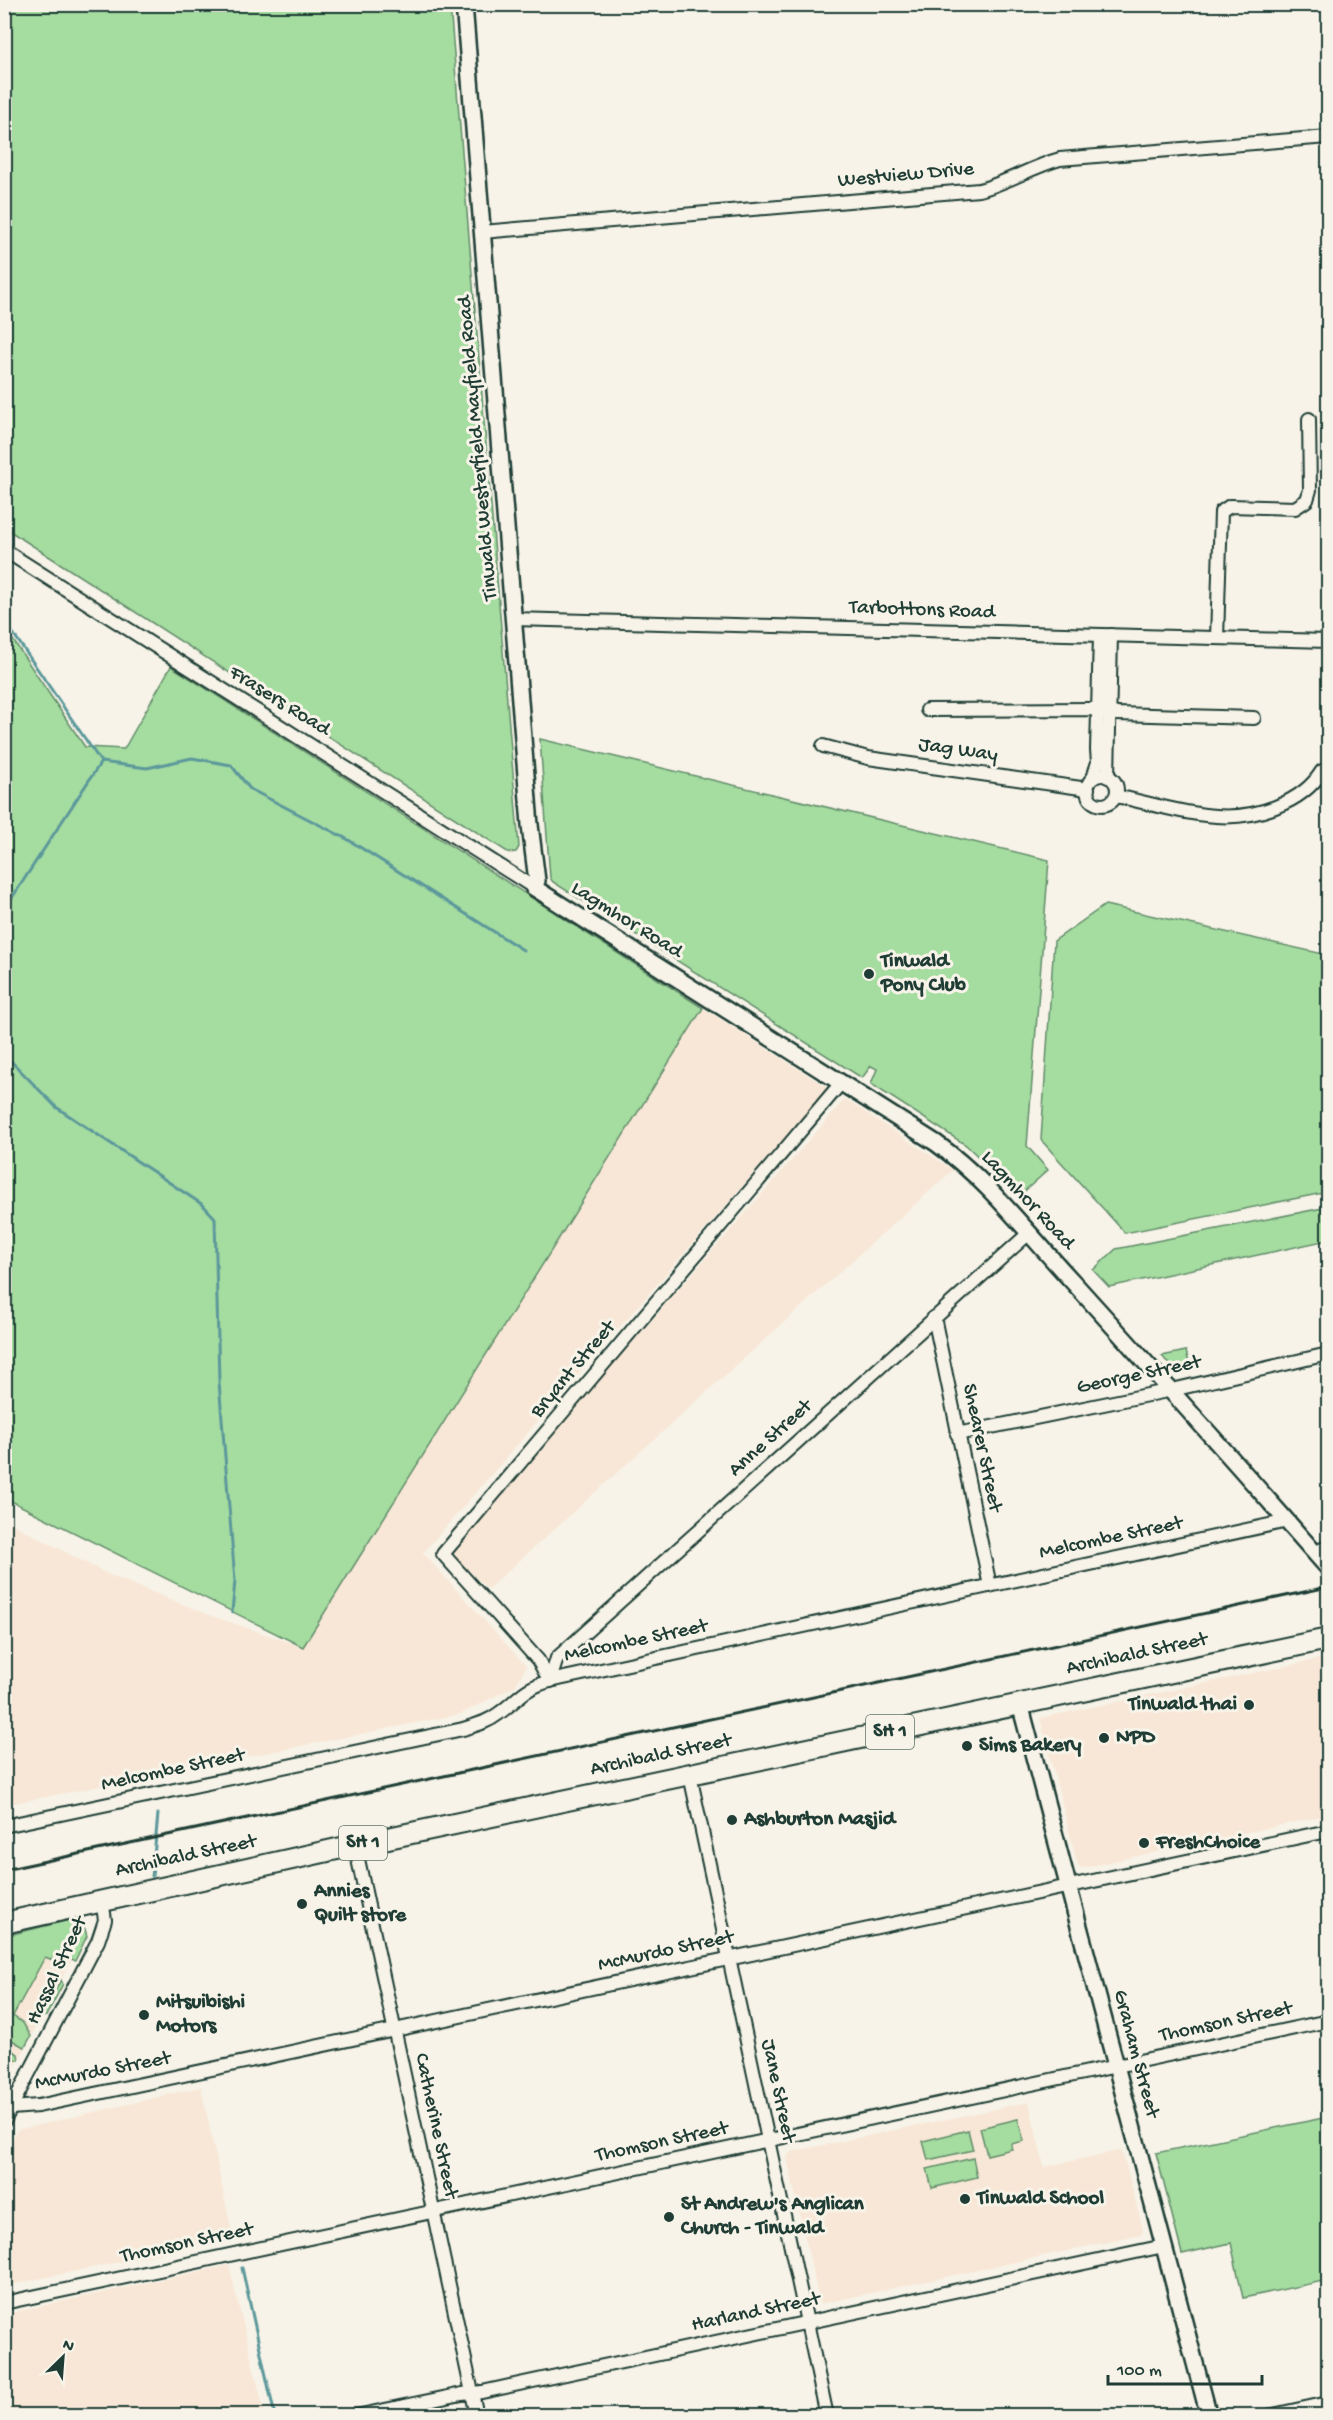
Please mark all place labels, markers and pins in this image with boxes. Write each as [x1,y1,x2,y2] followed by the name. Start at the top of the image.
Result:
[879,950,966,999] place label: Tinwald Pony Club
[862,967,876,981] marker: Tinwald Pony Club
[1126,1693,1237,1718] place label: Tinwald thai
[1242,1698,1256,1712] marker: Tinwald thai
[1116,1726,1156,1751] place label: NPD
[1097,1731,1111,1745] marker: NPD
[979,1734,1082,1759] place label: Sims Bakery
[960,1739,974,1753] marker: Sims Bakery
[743,1808,898,1833] place label: Ashburton Masjid
[725,1813,739,1827] marker: Ashburton Masjid
[1155,1831,1261,1856] place label: FreshChoice
[1137,1836,1151,1850] marker: FreshChoice
[313,1880,407,1929] place label: Annies Quilt store
[295,1897,309,1911] marker: Annies Quilt store
[156,1991,245,2040] place label: Mitsuibishi Motors
[137,2008,151,2022] marker: Mitsuibishi Motors
[975,2187,1104,2212] place label: Tinwald School
[958,2192,972,2206] marker: Tinwald School
[680,2193,865,2242] place label: St Andrew's Anglican Church - Tinwald
[662,2210,676,2224] marker: St Andrew's Anglican Church - Tinwald

